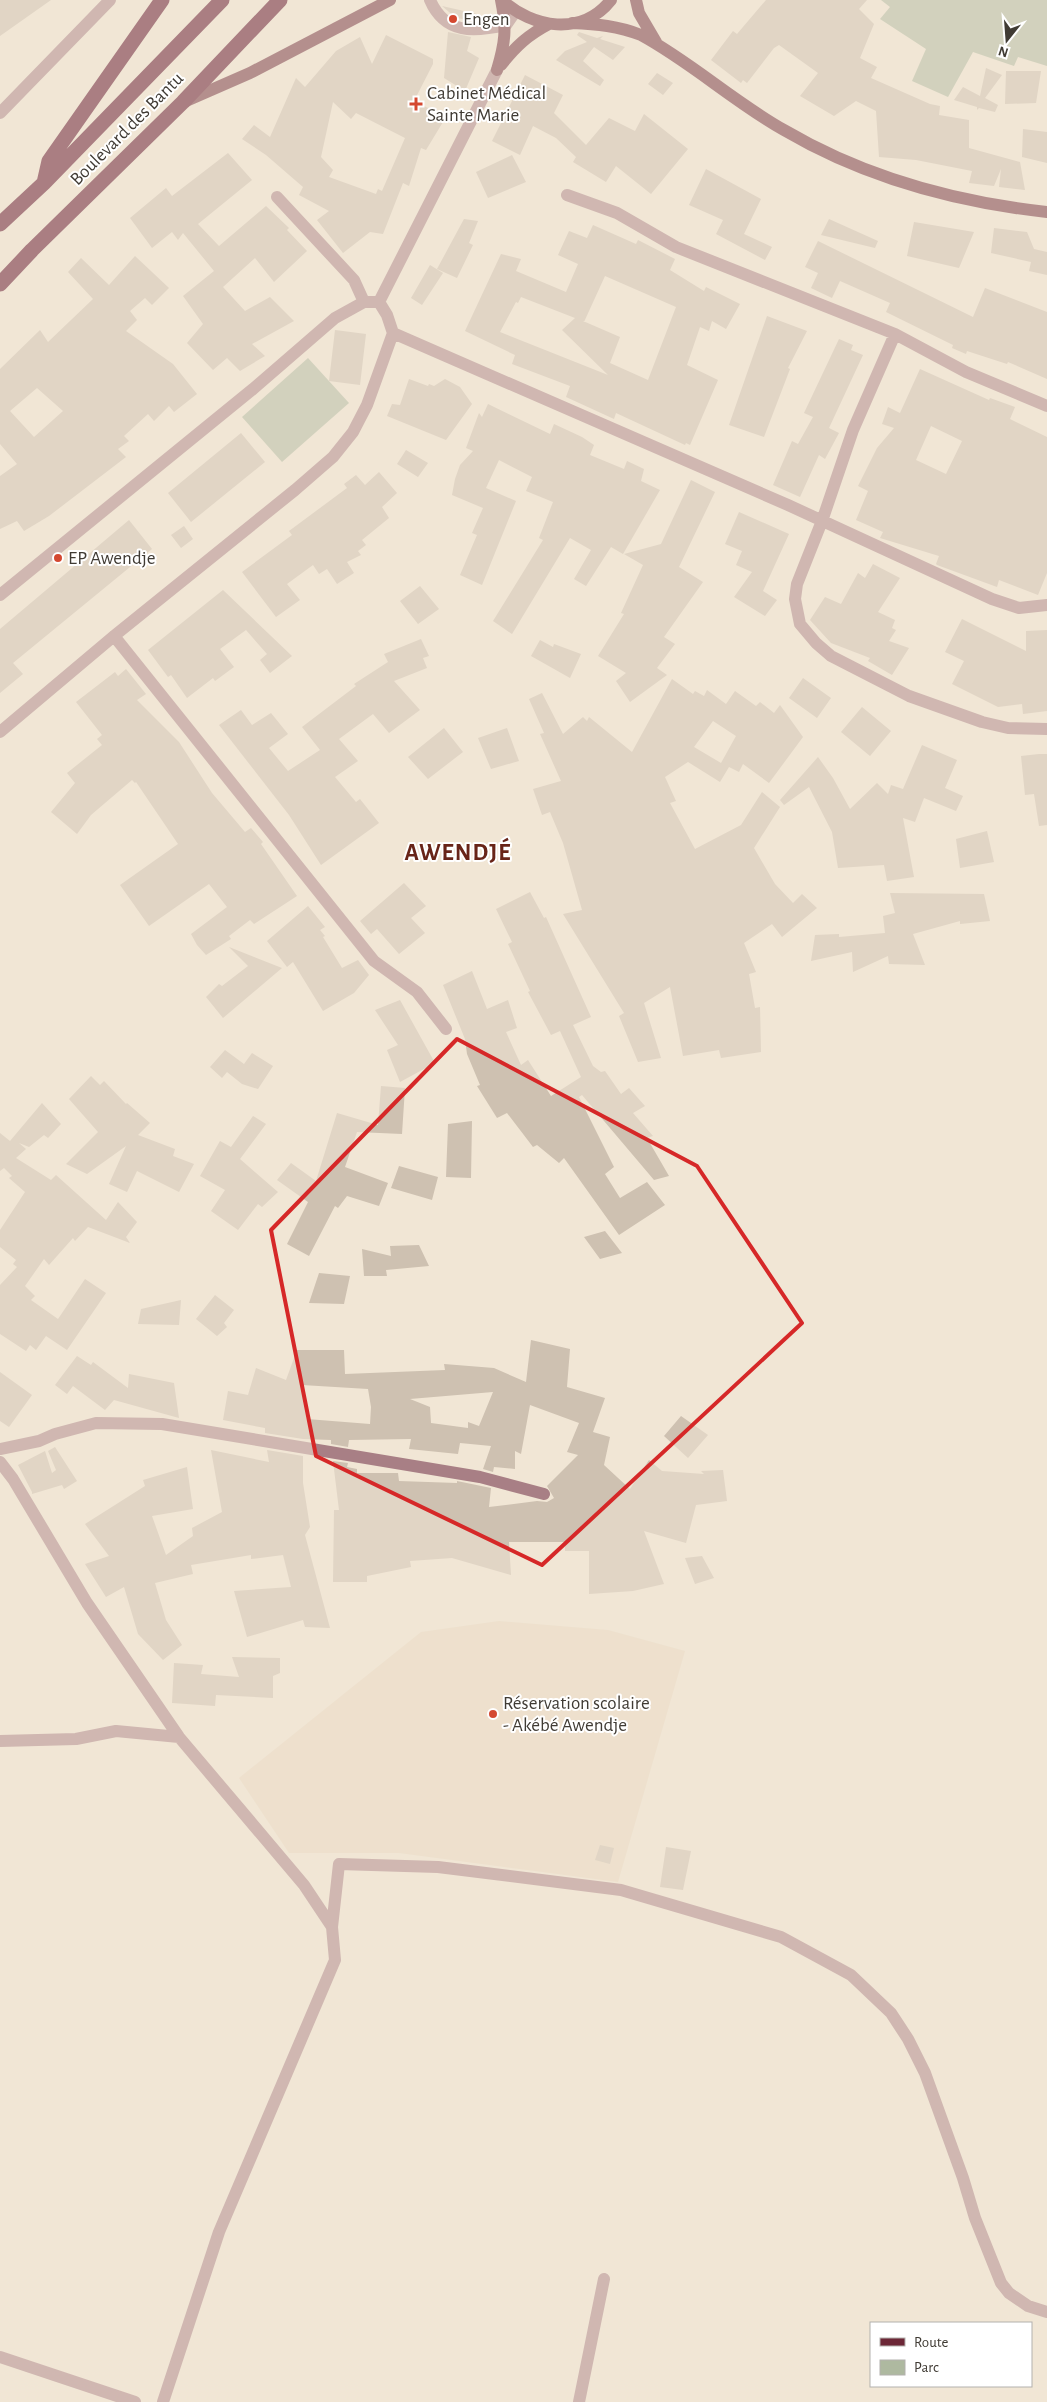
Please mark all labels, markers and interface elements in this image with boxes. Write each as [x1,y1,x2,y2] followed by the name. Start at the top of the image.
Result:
[463,10,510,29] place label: Engen
[447,13,459,25] marker: Engen
[982,15,1032,65] north arrow
[997,43,1010,60] text: N
[67,69,187,189] street label: Boulevard des Bantu
[427,84,546,125] place label: Cabinet Médical Sainte Marie
[409,97,423,111] marker: Cabinet Médical Sainte Marie
[68,549,156,568] place label: EP Awendje
[52,552,64,564] marker: EP Awendje
[404,837,512,865] district label: AWENDJÉ
[503,1694,650,1735] place label: Réservation scolaire - Akébé Awendje
[487,1708,499,1720] marker: Réservation scolaire - Akébé Awendje
[870,2322,1032,2387] legend
[914,2335,948,2350] text: Route
[914,2360,939,2375] text: Parc

